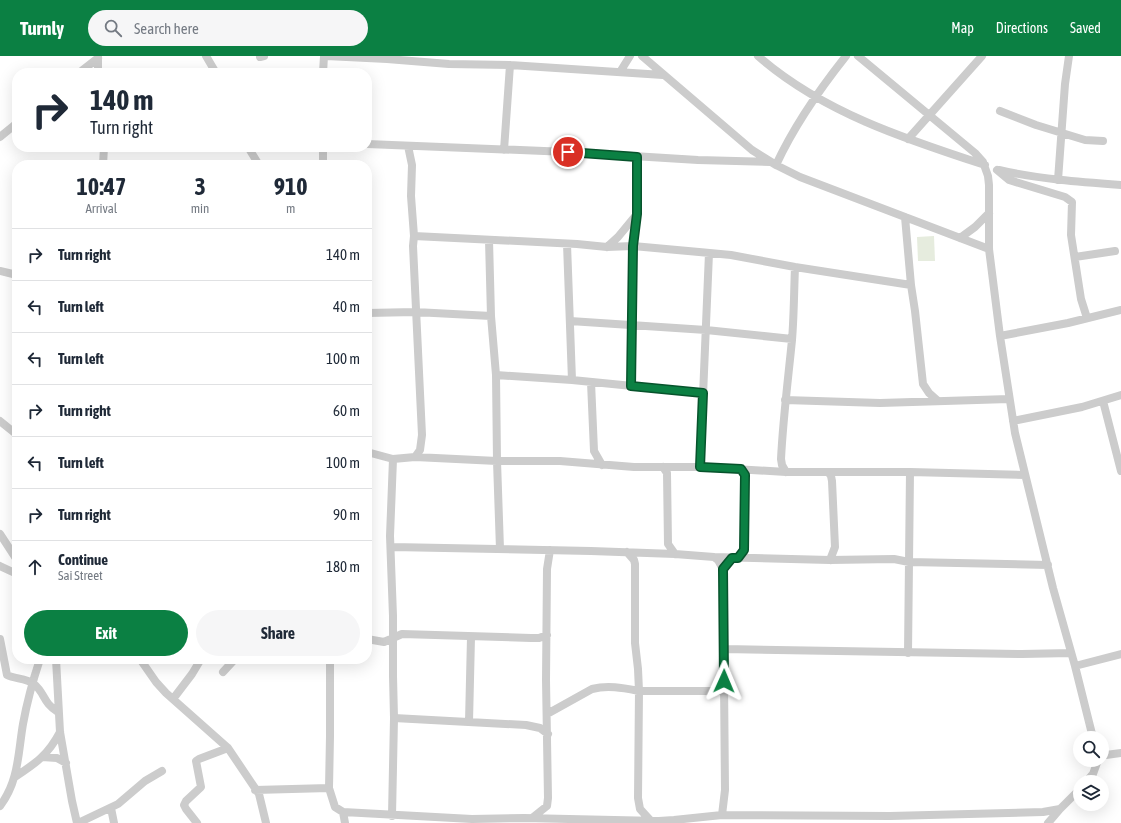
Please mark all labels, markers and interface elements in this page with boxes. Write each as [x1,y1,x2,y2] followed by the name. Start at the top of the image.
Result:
[88,10,368,46] search box
[20,17,64,39] text: Turnly
[102,17,124,39] icon: search
[134,20,199,37] text: Search here
[951,20,974,36] text: Map
[996,20,1048,36] text: Directions
[1070,20,1101,36] text: Saved
[24,84,76,136] icon: right
[90,84,153,116] text: 140 m
[90,117,153,138] text: Turn right
[551,135,585,169] pin
[557,141,579,163] icon: arrive
[76,173,126,200] text: 10:47
[194,173,206,200] text: 3
[274,173,308,200] text: 910
[85,201,117,216] text: Arrival
[191,201,209,216] text: min
[286,201,295,216] text: m
[24,244,46,266] icon: right
[58,246,111,263] text: Turn right
[326,246,360,263] text: 140 m
[24,296,46,318] icon: left
[58,298,104,315] text: Turn left
[333,298,360,315] text: 40 m
[24,348,46,370] icon: left
[58,350,104,367] text: Turn left
[326,350,360,367] text: 100 m
[24,400,46,422] icon: right
[58,402,111,419] text: Turn right
[333,402,360,419] text: 60 m
[24,452,46,474] icon: left
[58,454,104,471] text: Turn left
[326,454,360,471] text: 100 m
[24,504,46,526] icon: right
[58,506,111,523] text: Turn right
[333,506,360,523] text: 90 m
[58,551,108,568] text: Continue
[24,556,46,578] icon: ahead
[326,558,360,575] text: 180 m
[58,568,103,583] text: Sai Street
[24,610,188,656] button: Exit
[196,610,360,656] button: Share
[703,660,745,702] position arrow
[1073,731,1109,811] map controls
[1073,731,1109,767] button: search
[1073,775,1109,811] button: layers

